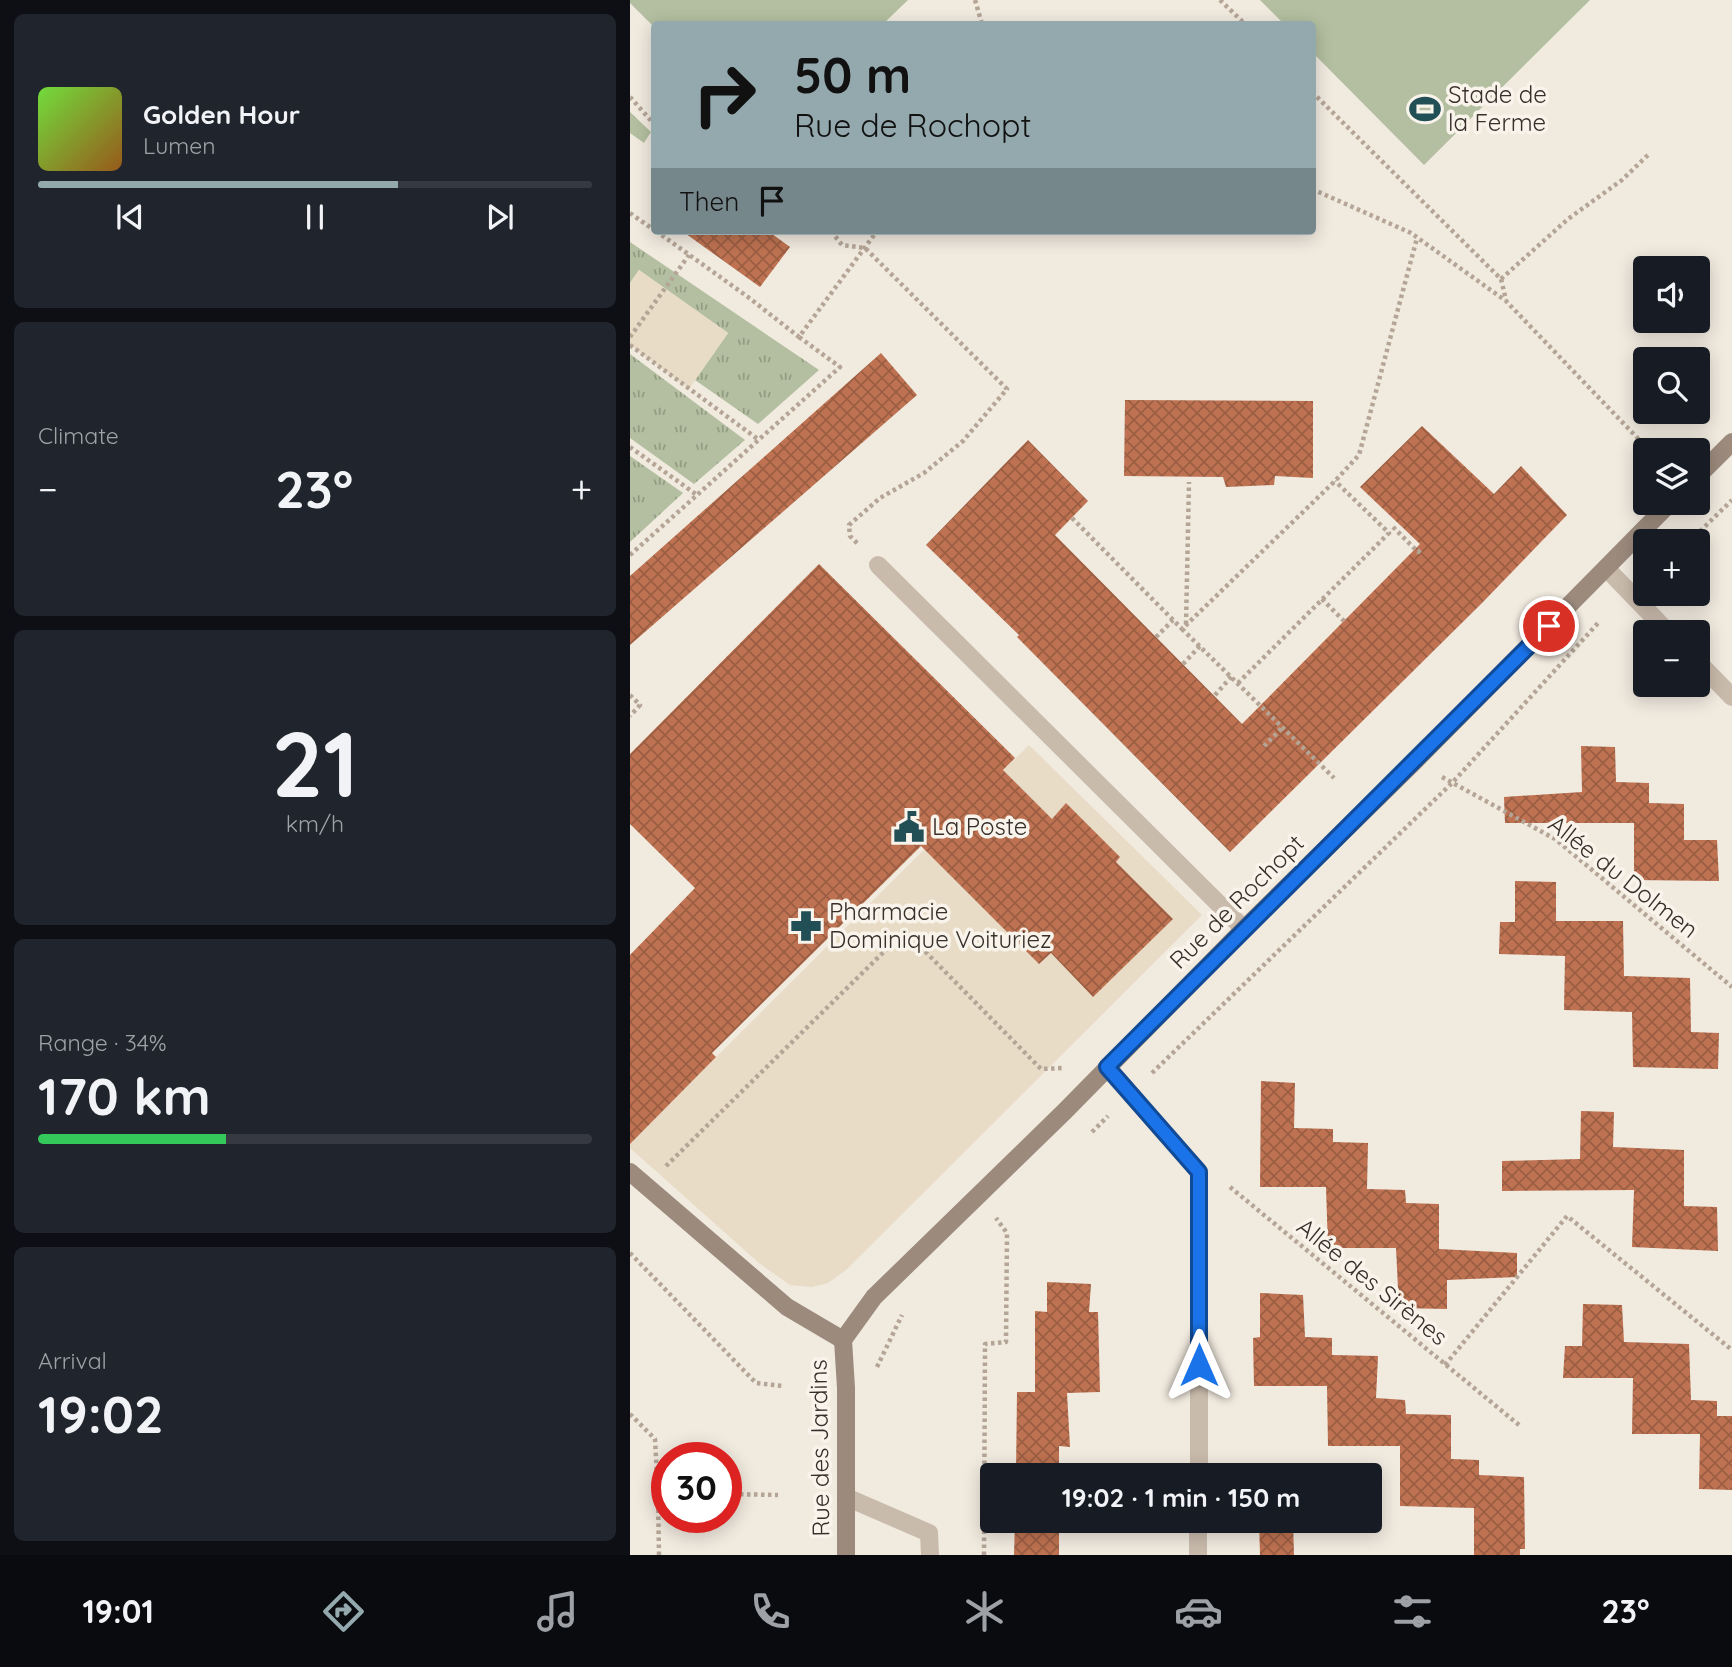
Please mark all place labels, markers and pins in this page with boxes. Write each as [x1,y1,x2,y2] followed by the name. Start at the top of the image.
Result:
[1448,79,1547,137] place label: Stade de la Ferme
[1408,92,1442,126] sports icon: Stade de la Ferme
[1519,596,1579,656] pin
[892,810,926,844] public building icon: La Poste
[932,811,1027,841] place label: La Poste
[829,896,1052,954] place label: Pharmacie Dominique Voituriez
[789,909,823,943] pharmacy icon: Pharmacie Dominique Voituriez

